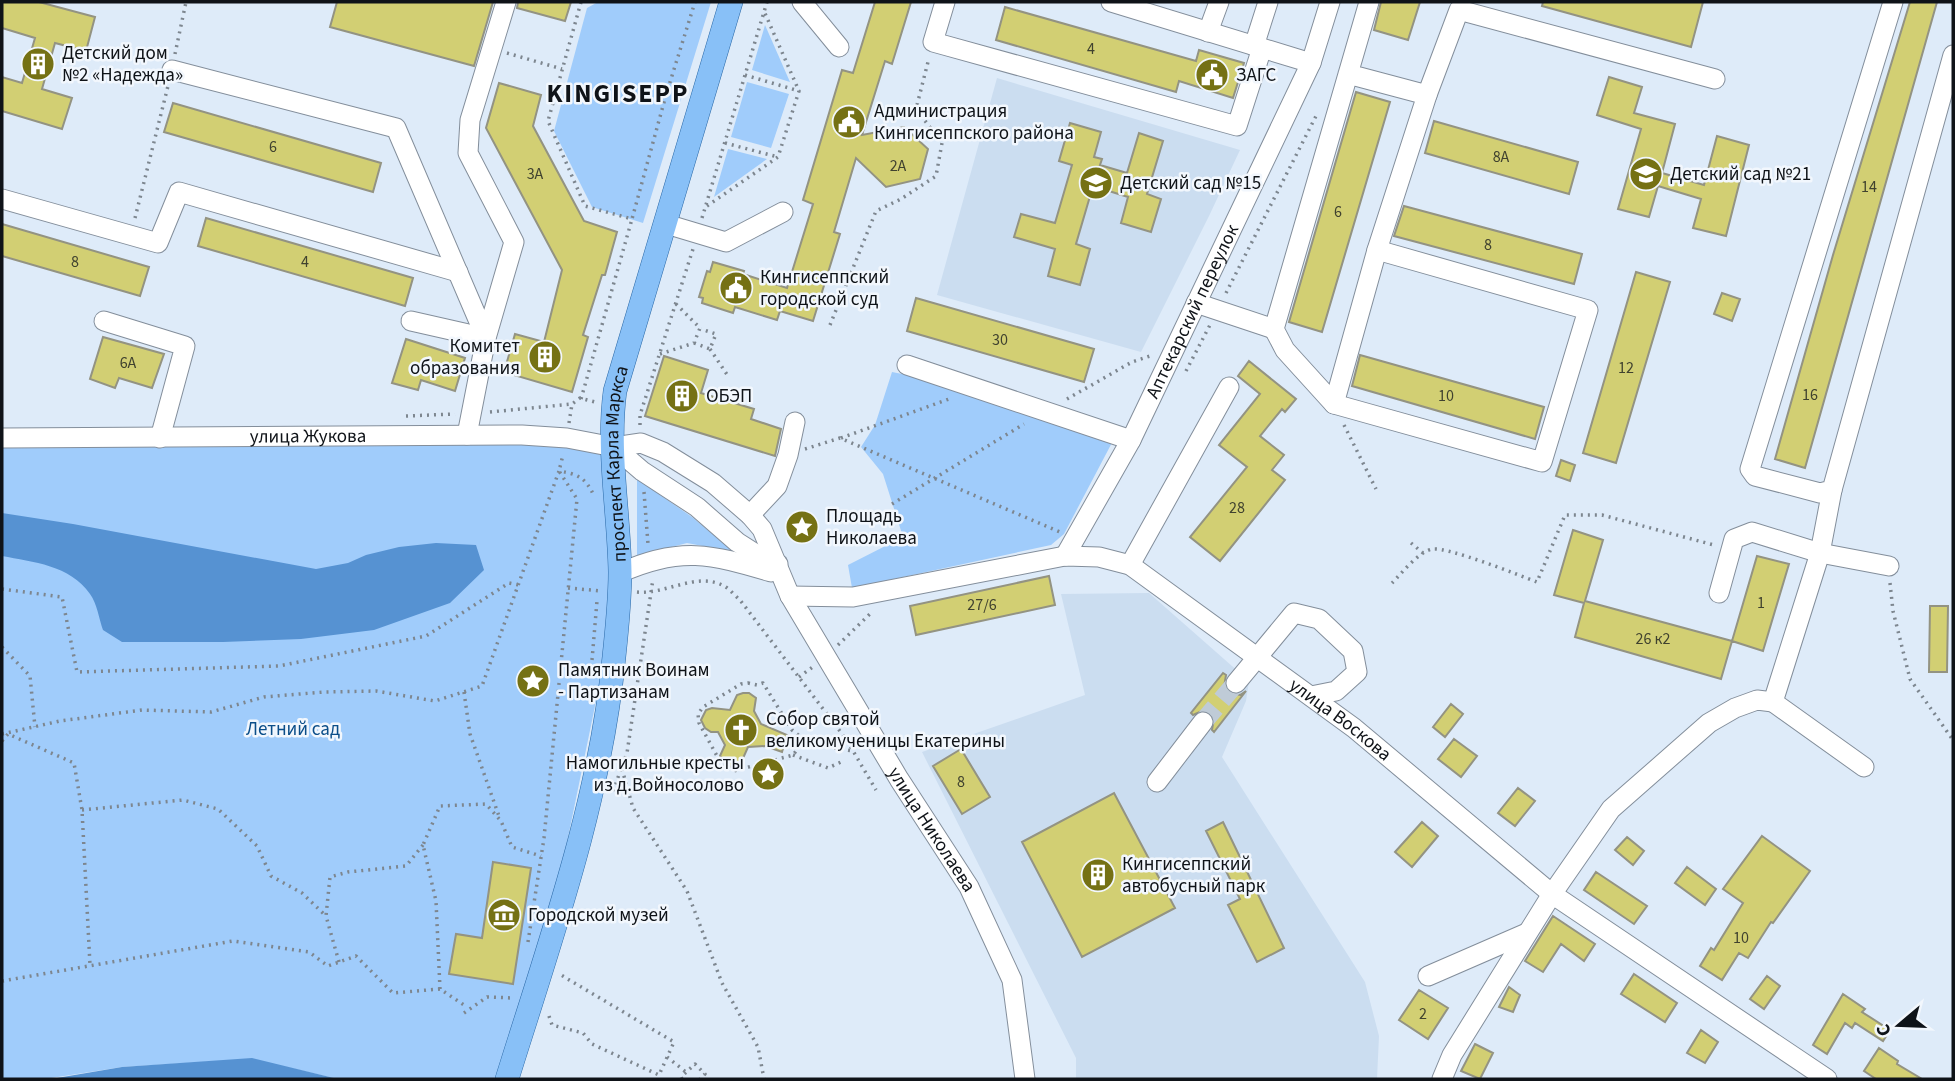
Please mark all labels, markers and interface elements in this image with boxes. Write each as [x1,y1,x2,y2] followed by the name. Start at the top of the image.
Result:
[1087,38,1095,60] house number: 4
[62,40,183,89] place label: Детский дом №2 «Надежда»
[19,45,57,83] building icon: Детский дом №2 «Надежда»
[1193,56,1231,94] public building icon: ЗАГС
[1236,62,1277,89] place label: ЗАГС
[546,75,690,112] district label: KINGISEPP
[874,98,1074,147] place label: Администрация Кингисеппского района
[830,103,868,141] public building icon: Администрация Кингисеппского района
[269,136,277,158] house number: 6
[1493,146,1510,168] house number: 8А
[890,155,907,177] house number: 2А
[1627,155,1665,193] school or university icon: Детский сад №21
[1670,161,1811,188] place label: Детский сад №21
[527,163,544,185] house number: 3А
[1077,164,1115,202] school or university icon: Детский сад №15
[1120,170,1261,197] place label: Детский сад №15
[1861,176,1877,198] house number: 14
[1334,201,1342,223] house number: 6
[1139,219,1246,403] street label: Аптекарский переулок
[1484,234,1492,256] house number: 8
[71,251,79,273] house number: 8
[301,251,309,273] house number: 4
[760,264,889,313] place label: Кингисеппский городской суд
[717,269,755,307] public building icon: Кингисеппский городской суд
[992,329,1008,351] house number: 30
[410,333,520,382] place label: Комитет образования
[526,338,564,376] building icon: Комитет образования
[120,352,137,374] house number: 6А
[1618,357,1634,379] house number: 12
[599,362,635,563] street label: проспект Карла Маркса
[663,377,701,415] building icon: ОБЭП
[706,383,752,410] place label: ОБЭП
[1802,384,1818,406] house number: 16
[1438,385,1454,407] house number: 10
[250,422,366,450] street label: улица Жукова
[1229,497,1245,519] house number: 28
[826,503,917,552] place label: Площадь Николаева
[783,508,821,546] place icon: Площадь Николаева
[1757,592,1765,614] house number: 1
[967,594,997,616] house number: 27/6
[1636,628,1671,650] house number: 26 к2
[558,657,710,706] place label: Памятник Воинам - Партизанам
[514,662,552,700] place icon: Памятник Воинам - Партизанам
[1284,672,1397,767] street label: улица Воскова
[766,706,1005,755] place label: Собор святой великомученицы Екатерины
[722,711,760,749] church icon: Собор святой великомученицы Екатерины
[246,716,340,743] park label: Летний сад
[566,750,744,799] place label: Намогильные кресты из д.Войносолово
[749,755,787,793] place icon: Намогильные кресты из д.Войносолово
[881,762,982,897] street label: улица Николаева
[957,771,965,793] house number: 8
[1122,851,1266,900] place label: Кингисеппский автобусный парк
[1079,856,1117,894] building icon: Кингисеппский автобусный парк
[485,896,523,934] museum icon: Городской музей
[528,902,669,929] place label: Городской музей
[1733,927,1749,949] house number: 10
[1864,990,1934,1060] north arrow
[1419,1003,1427,1025] house number: 2
[1870,1020,1899,1040] text: С

